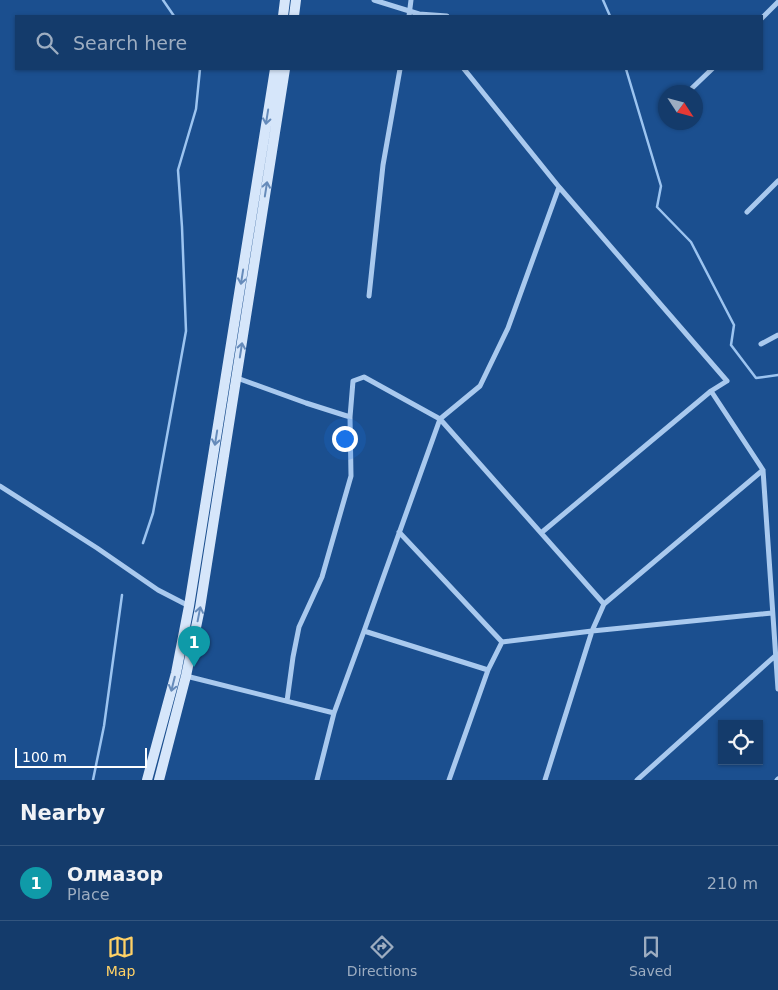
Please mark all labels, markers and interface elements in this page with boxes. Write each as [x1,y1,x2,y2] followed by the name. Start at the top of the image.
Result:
[15,15,763,70] search box
[33,29,61,57] icon: search
[73,32,187,54] text: Search here
[658,85,703,130] north arrow
[262,109,272,125] one-way arrow
[261,181,271,197] one-way arrow
[236,269,246,285] one-way arrow
[237,342,247,358] one-way arrow
[332,426,358,452] your location
[211,430,221,446] one-way arrow
[195,606,204,622] one-way arrow
[178,626,210,667] pin: 1
[168,676,177,692] one-way arrow
[718,720,763,765] map controls
[718,720,763,765] button: locate
[15,745,148,768] scale bar
[22,749,67,765] text: 100 m
[20,801,105,825] text: Nearby
[67,863,163,885] text: Олмазор
[30,874,42,893] text: 1
[707,874,758,893] text: 210 m
[67,885,110,904] text: Place
[106,933,135,979] tab: Map
[347,933,417,979] tab: Directions
[629,933,672,979] tab: Saved

